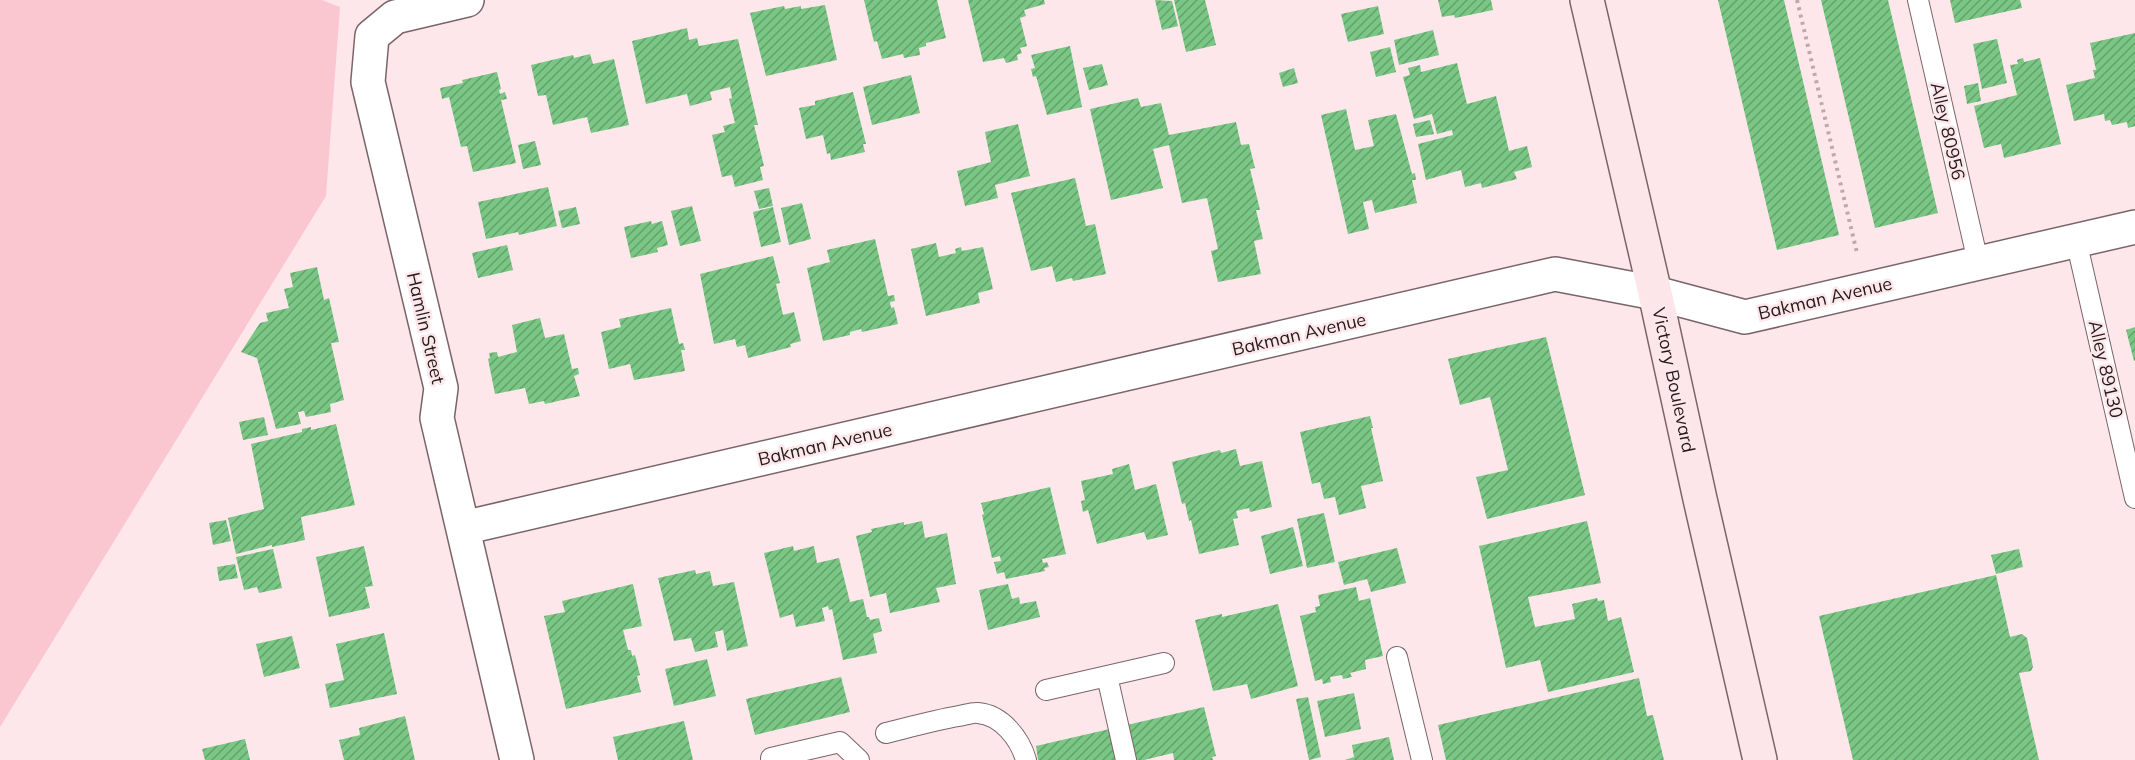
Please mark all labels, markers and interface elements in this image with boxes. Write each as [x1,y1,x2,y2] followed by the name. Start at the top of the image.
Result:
[1926,80,1970,182] street label: Alley 80956
[402,270,450,386] street label: Hamlin Street
[1756,271,1894,325] street label: Bakman Avenue
[1647,305,1701,455] street label: Victory Boulevard
[1230,307,1368,361] street label: Bakman Avenue
[2084,318,2128,420] street label: Alley 89130
[756,417,894,471] street label: Bakman Avenue

